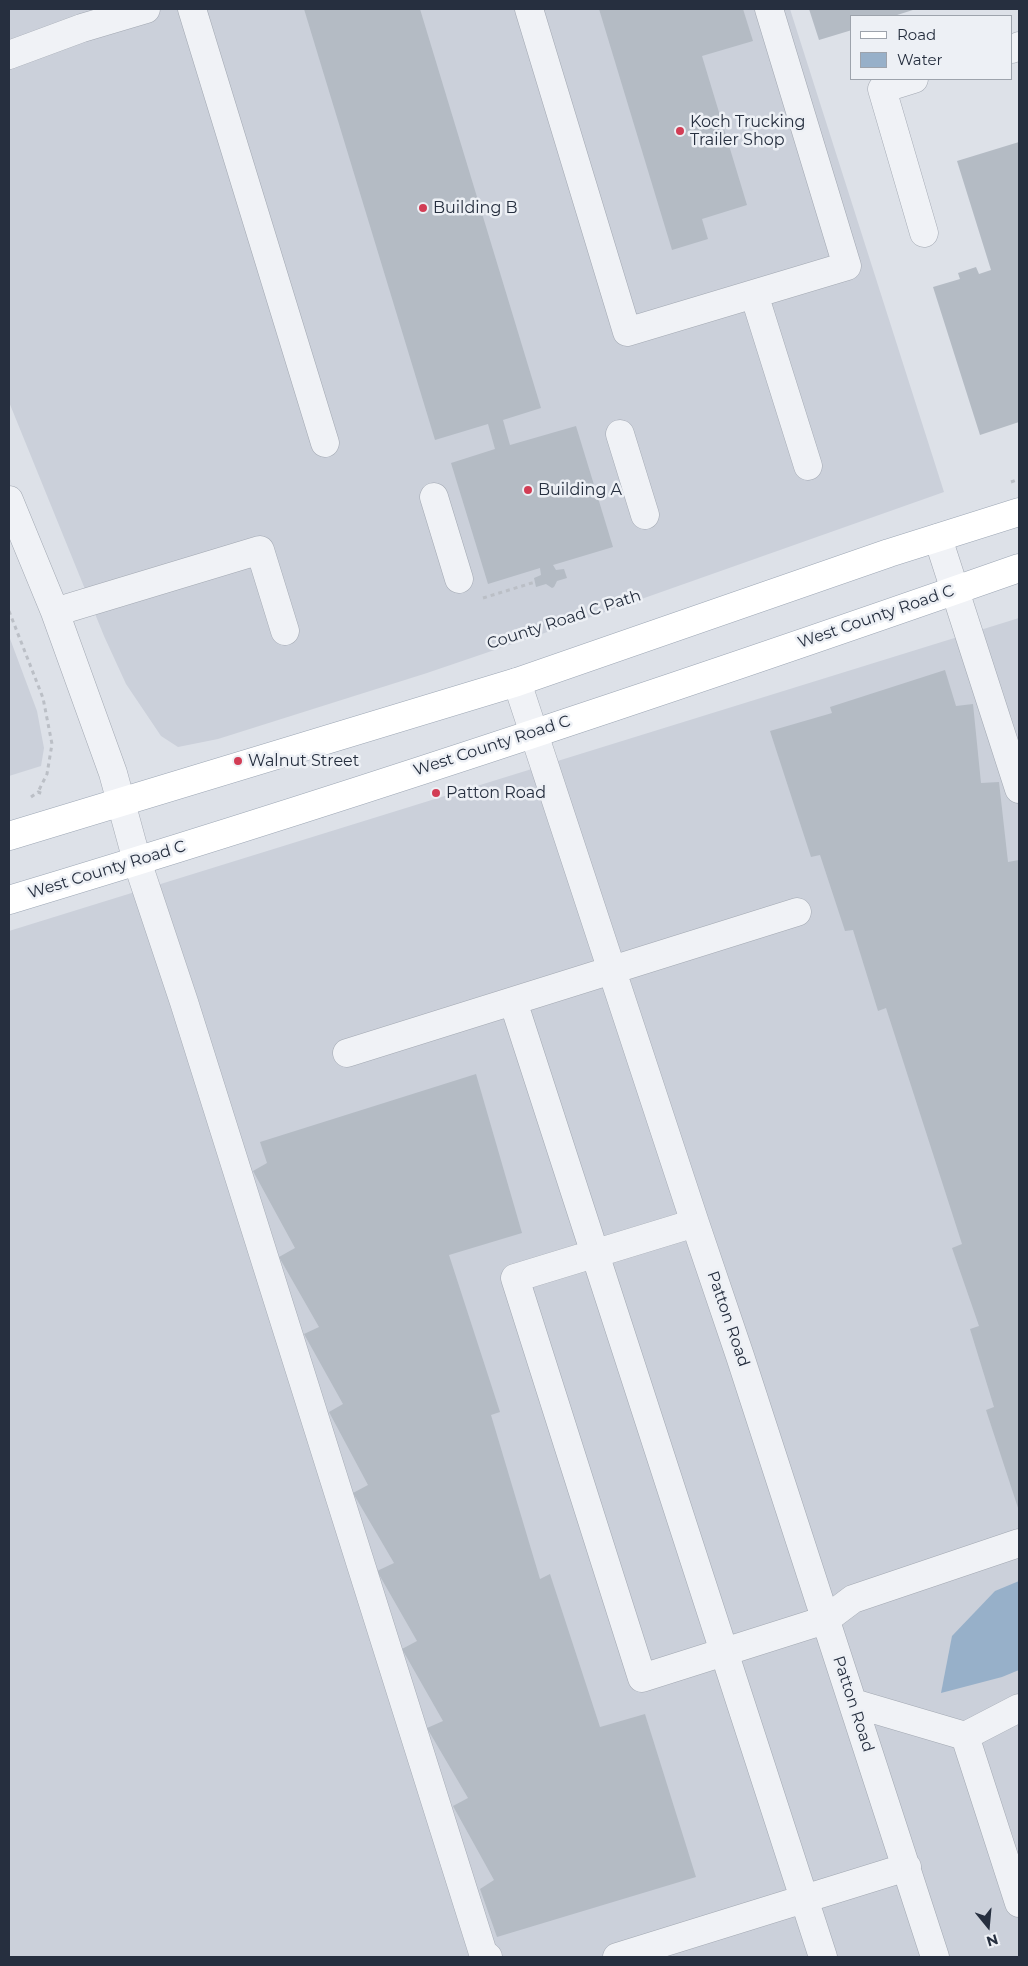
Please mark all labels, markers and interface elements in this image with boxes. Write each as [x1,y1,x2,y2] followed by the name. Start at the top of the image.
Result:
[850,15,1013,80] legend
[897,25,936,44] text: Road
[897,50,943,69] text: Water
[690,112,806,150] place label: Koch Trucking Trailer Shop
[674,125,686,137] marker: Koch Trucking Trailer Shop
[433,198,518,218] place label: Building B
[417,202,429,214] marker: Building B
[538,480,622,500] place label: Building A
[522,484,534,496] marker: Building A
[795,581,957,653] street label: West County Road C
[485,586,643,654] street label: County Road C Path
[411,712,573,780] street label: West County Road C
[248,751,359,771] place label: Walnut Street
[232,755,244,767] marker: Walnut Street
[446,783,546,803] place label: Patton Road
[430,787,442,799] marker: Patton Road
[26,837,188,903] street label: West County Road C
[703,1269,753,1369] street label: Patton Road
[828,1653,878,1755] street label: Patton Road
[963,1901,1013,1951] north arrow
[984,1930,1000,1951] text: N

